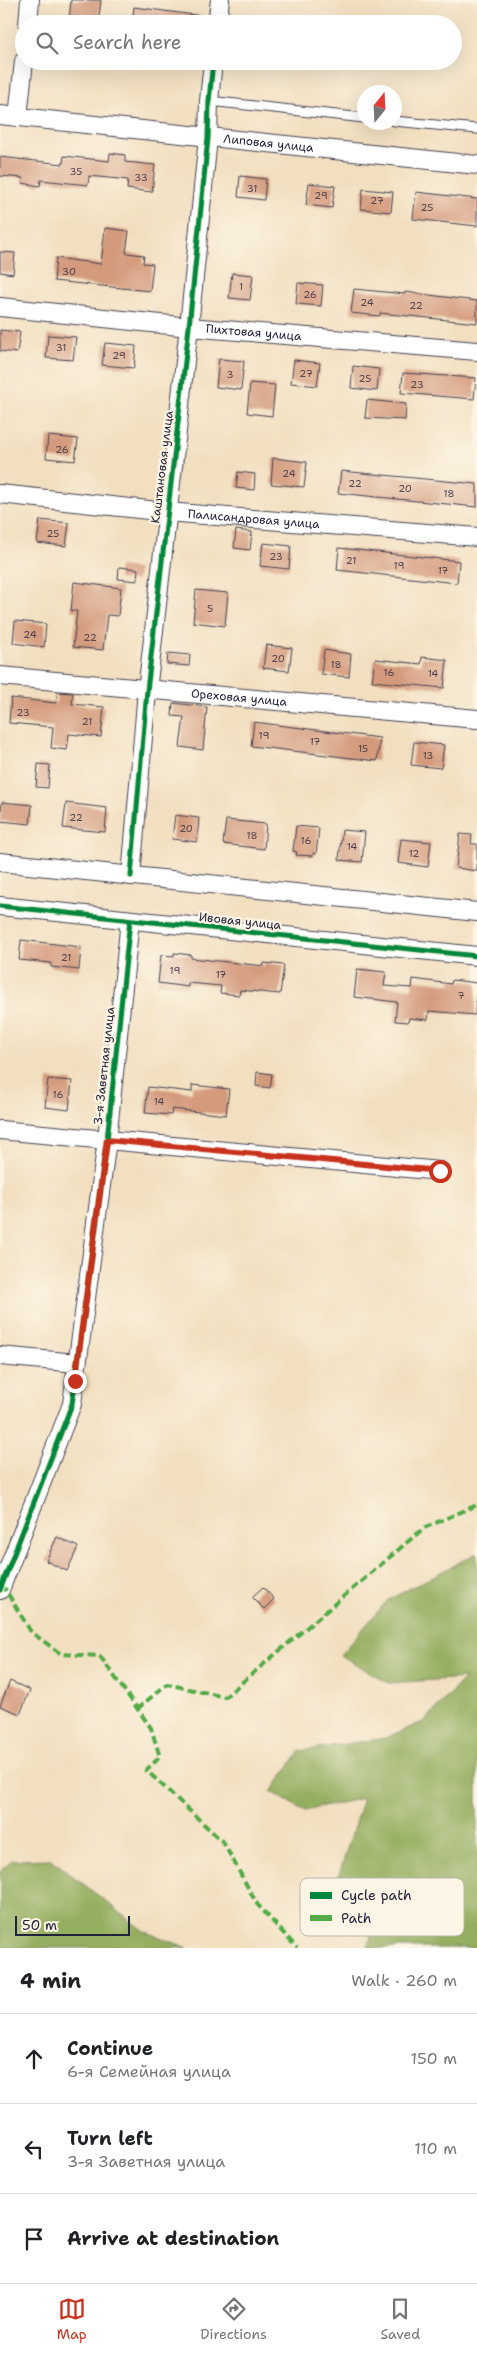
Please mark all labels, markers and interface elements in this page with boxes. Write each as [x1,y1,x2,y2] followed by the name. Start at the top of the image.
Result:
[15,15,462,70] search box
[33,29,61,57] icon: search
[73,30,182,55] text: Search here
[357,85,402,130] north arrow
[223,130,315,156] street label: Липовая улица
[70,165,82,178] house number: 35
[134,171,148,184] house number: 33
[247,182,257,195] house number: 31
[314,189,328,202] house number: 29
[370,194,384,207] house number: 27
[421,201,433,214] house number: 25
[62,265,76,278] house number: 30
[239,280,243,293] house number: 1
[303,288,317,301] house number: 26
[360,296,374,309] house number: 24
[409,299,423,312] house number: 22
[205,320,303,344] street label: Пихтовая улица
[56,341,66,354] house number: 31
[112,349,126,362] house number: 29
[299,367,313,380] house number: 27
[227,368,234,381] house number: 3
[359,372,371,385] house number: 25
[410,378,424,391] house number: 23
[147,409,177,524] street label: Каштановая улица
[55,443,69,456] house number: 26
[282,467,296,480] house number: 24
[348,477,362,490] house number: 22
[398,482,412,495] house number: 20
[443,487,455,500] house number: 18
[187,506,321,532] street label: Палисандровая улица
[47,527,59,540] house number: 25
[269,550,283,563] house number: 23
[346,554,356,567] house number: 21
[394,559,404,572] house number: 19
[438,564,448,577] house number: 17
[207,602,213,615] house number: 5
[23,628,37,641] house number: 24
[83,631,97,644] house number: 22
[271,652,285,665] house number: 20
[330,658,342,671] house number: 18
[384,666,394,679] house number: 16
[428,667,438,680] house number: 14
[190,685,288,710] street label: Ореховая улица
[16,706,30,719] house number: 23
[82,715,92,728] house number: 21
[259,729,269,742] house number: 19
[310,735,320,748] house number: 17
[358,742,368,755] house number: 15
[423,749,433,762] house number: 13
[69,811,83,824] house number: 22
[179,822,193,835] house number: 20
[246,829,258,842] house number: 18
[301,834,311,847] house number: 16
[347,840,357,853] house number: 14
[409,847,419,860] house number: 12
[198,909,283,933] street label: Ивовая улица
[61,951,71,964] house number: 21
[170,964,180,977] house number: 19
[216,968,226,981] house number: 17
[458,989,465,1002] house number: 7
[90,1006,118,1126] street label: 3-я Заветная улица
[53,1088,63,1101] house number: 16
[154,1095,164,1108] house number: 14
[429,1160,452,1183] route start
[64,1370,87,1393] route end
[300,1878,464,1936] legend
[341,1886,412,1904] text: Cycle path
[341,1909,372,1927] text: Path
[15,1913,130,1936] scale bar
[22,1916,57,1934] text: 50 m
[20,1967,81,1995] text: 4 min
[351,1970,457,1991] text: Walk · 260 m
[67,2036,153,2061] text: Continue
[20,2045,48,2073] icon: ahead
[410,2048,457,2069] text: 150 m
[67,2061,231,2082] text: 6-я Семейная улица
[67,2126,153,2151] text: Turn left
[20,2135,48,2163] icon: left
[414,2138,457,2159] text: 110 m
[67,2151,225,2172] text: 3-я Заветная улица
[20,2225,48,2253] icon: arrive
[67,2226,279,2251] text: Arrive at destination
[57,2295,87,2343] tab: Map
[200,2295,267,2343] tab: Directions
[381,2295,420,2343] tab: Saved

